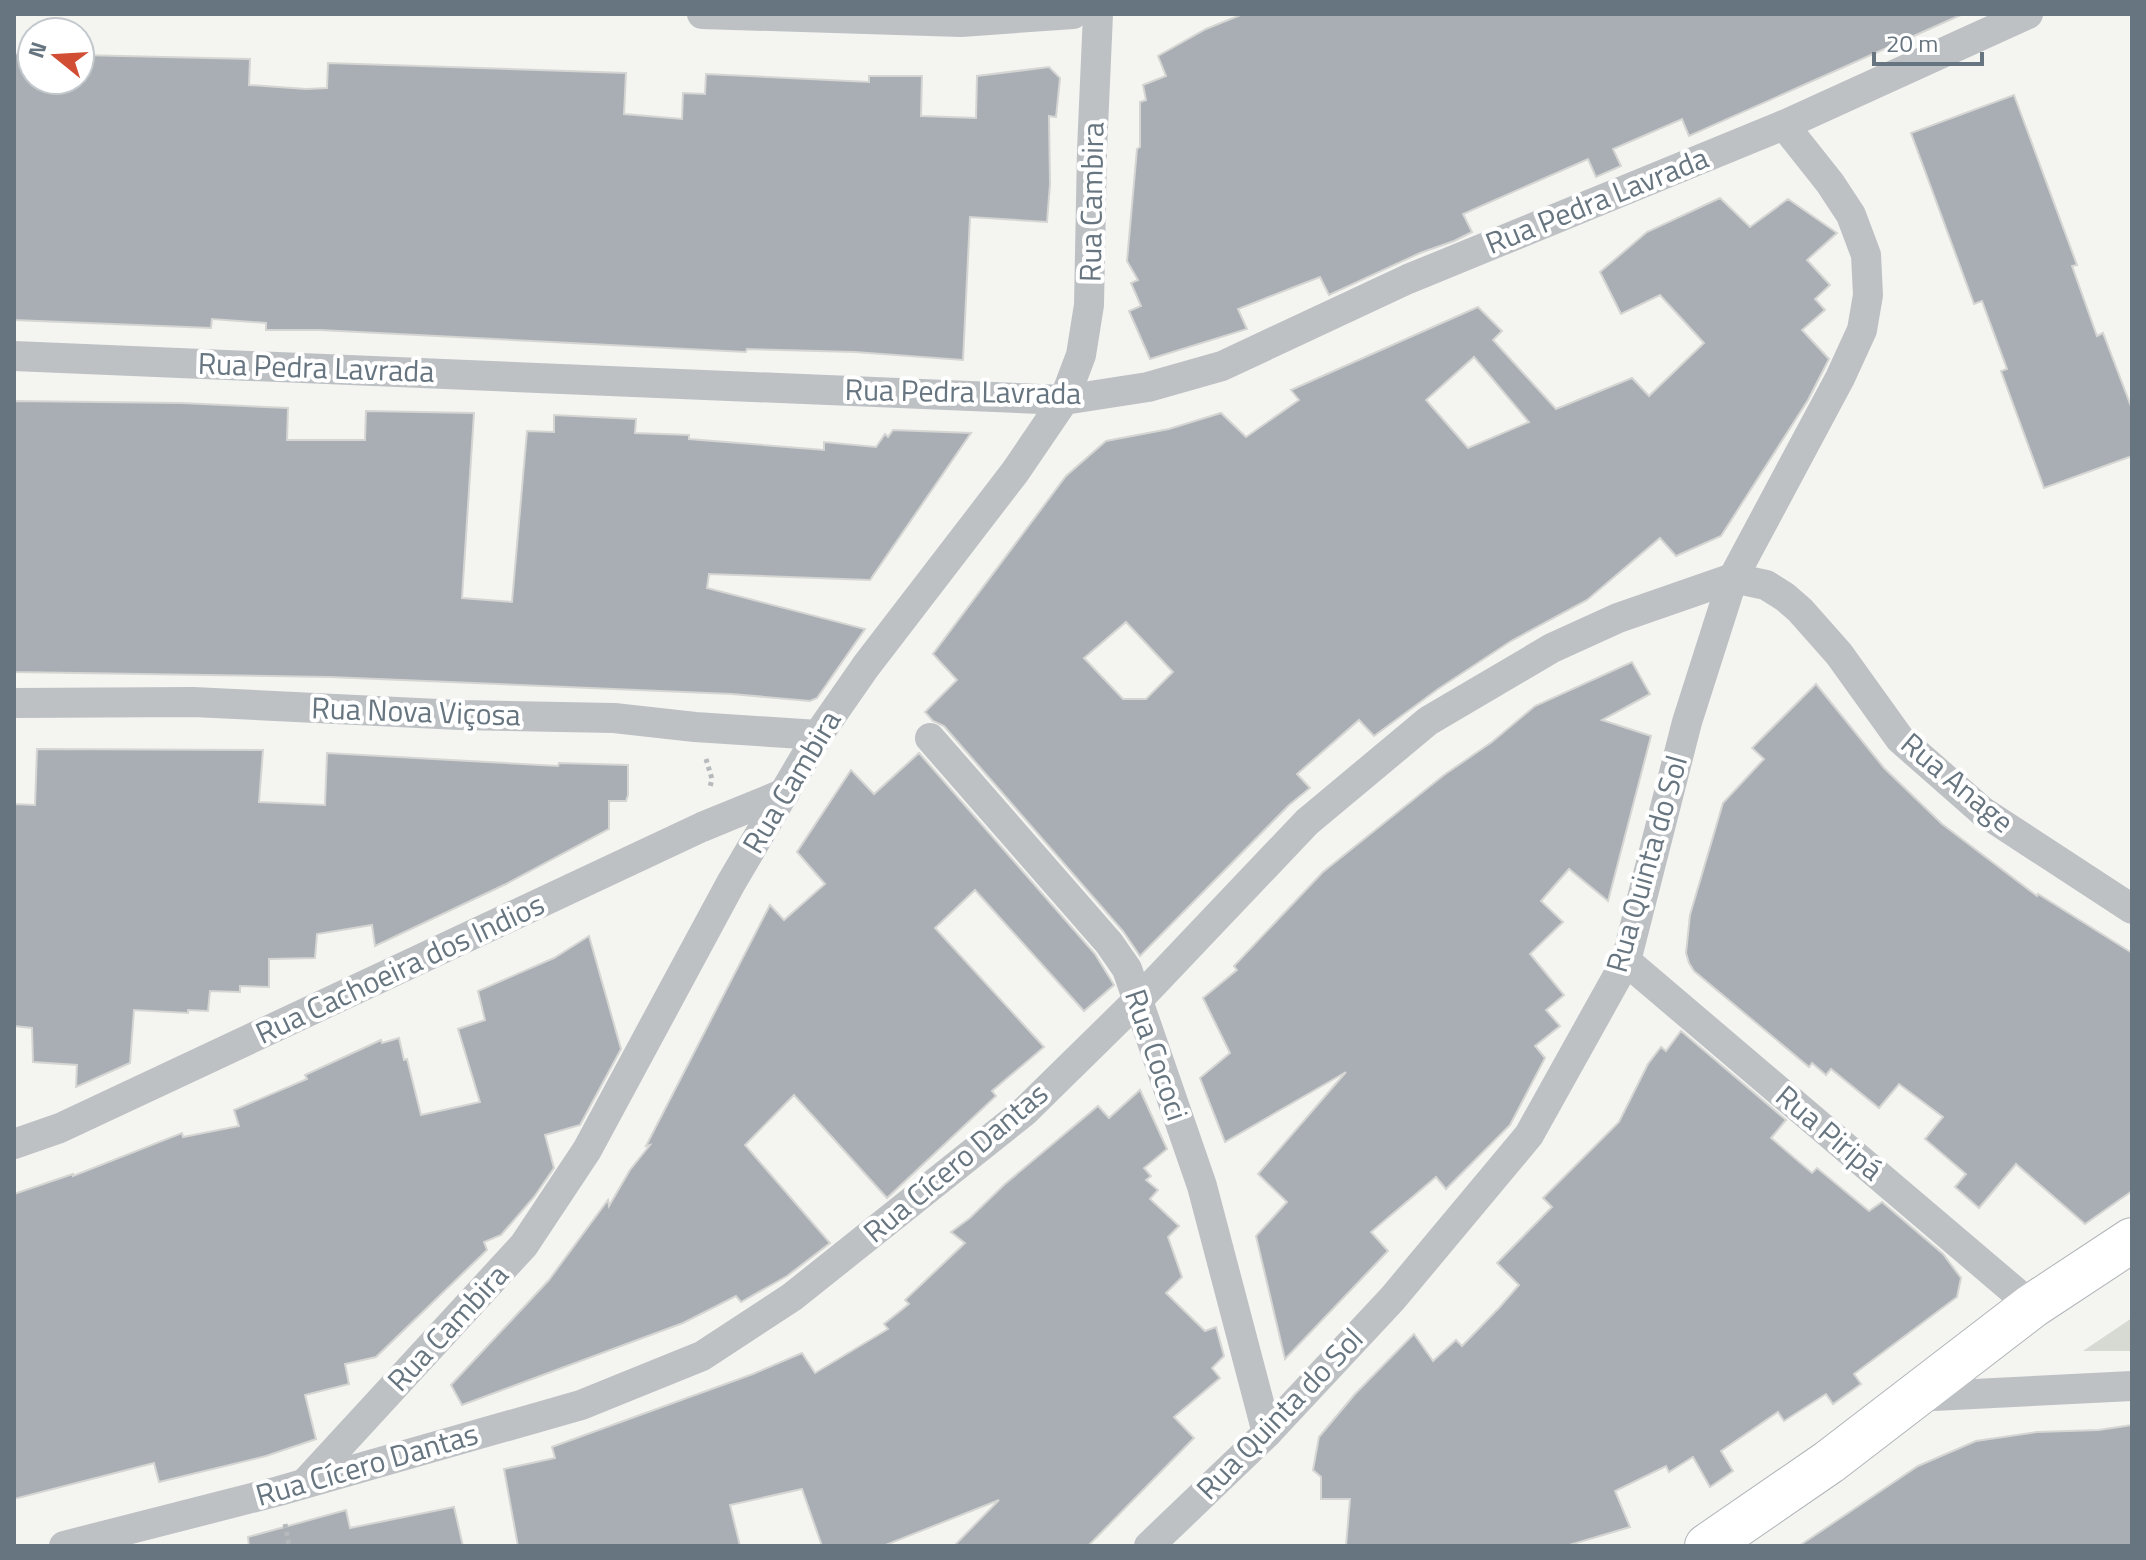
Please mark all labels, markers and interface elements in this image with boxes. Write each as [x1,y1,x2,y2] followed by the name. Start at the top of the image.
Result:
[16,16,96,96] north arrow
[1874,16,1982,66] scale bar
[1886,25,1938,61] text: 20 m
[18,37,56,62] text: N
[1067,122,1115,282] street label: Rua Cambira
[1478,134,1715,266] street label: Rua Pedra Lavrada
[197,340,435,394] street label: Rua Pedra Lavrada
[844,366,1082,416] street label: Rua Pedra Lavrada
[311,684,521,738] street label: Rua Nova Viçosa
[730,701,852,862] street label: Rua Cambira
[1891,721,2024,843] street label: Rua Anage
[1593,750,1699,978] street label: Rua Quinta do Sol
[248,881,552,1055] street label: Rua Cachoeira dos Indios
[1113,983,1201,1127] street label: Rua Cococi
[853,1071,1058,1254] street label: Rua Cícero Dantas
[1766,1073,1893,1191] street label: Rua Piripá
[376,1253,519,1402] street label: Rua Cambira
[1185,1317,1374,1510] street label: Rua Quinta do Sol
[250,1410,483,1518] street label: Rua Cícero Dantas

